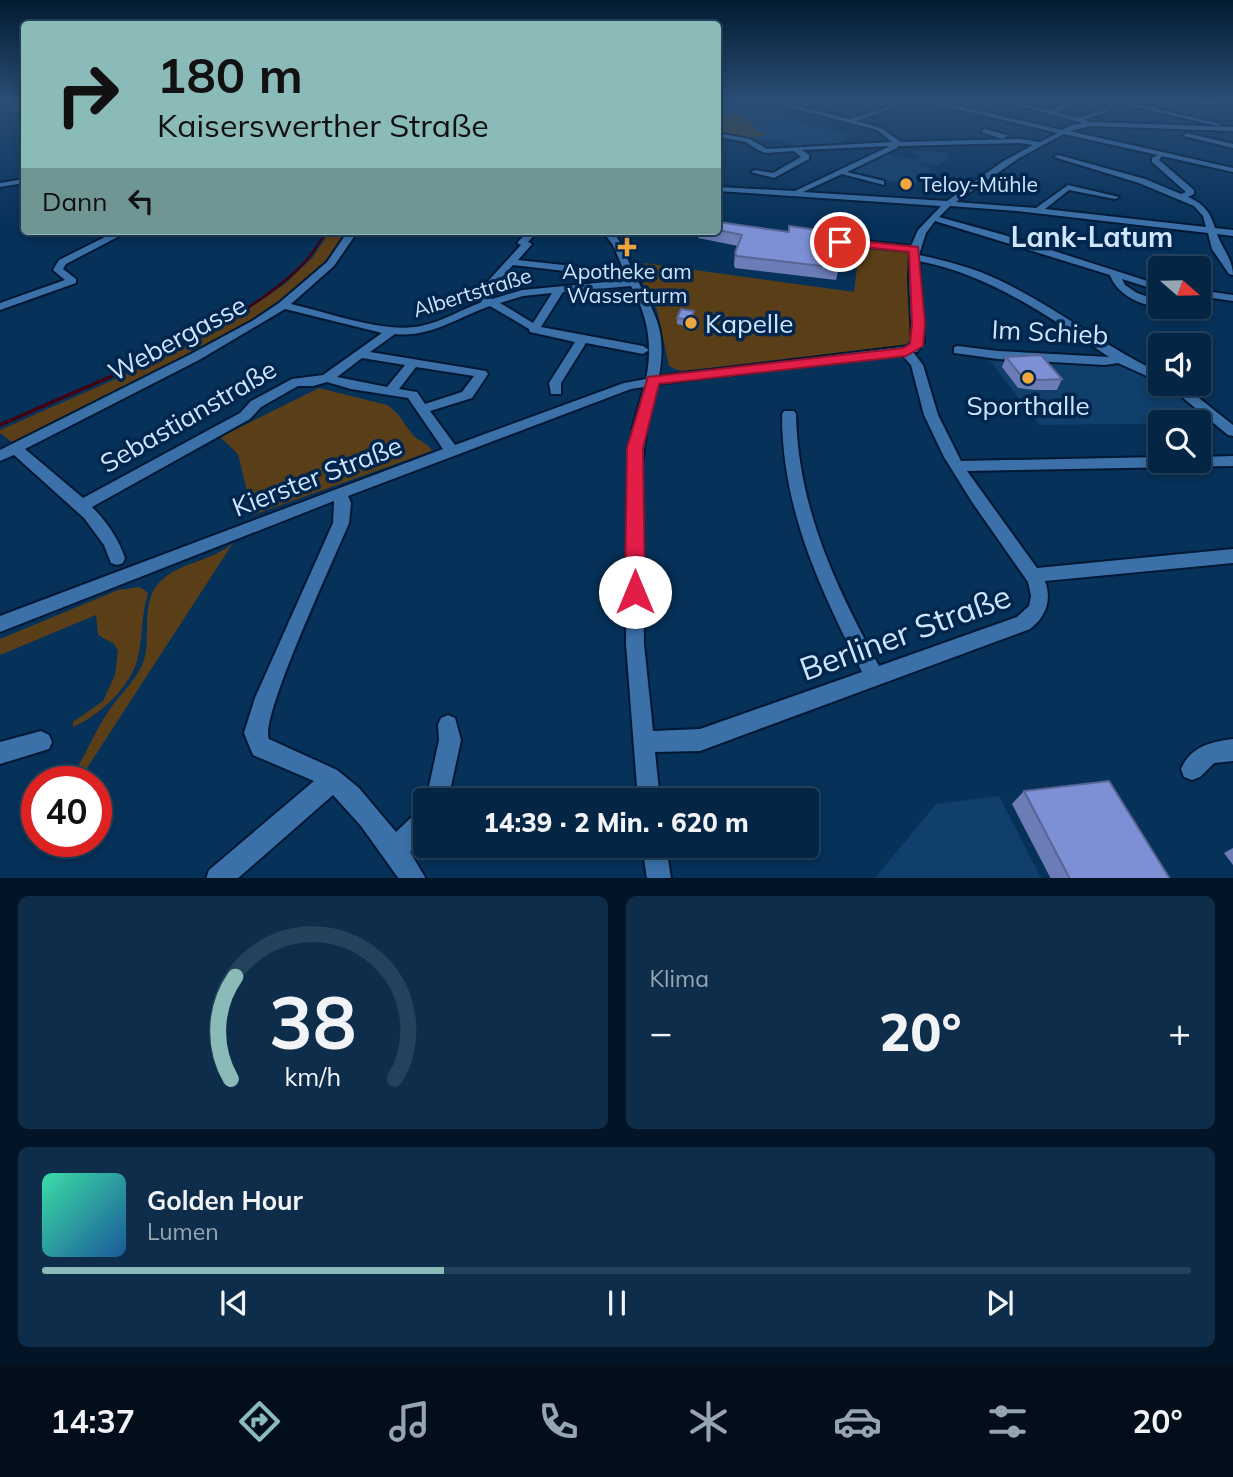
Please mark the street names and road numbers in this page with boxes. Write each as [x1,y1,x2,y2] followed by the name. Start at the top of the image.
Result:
[410,262,534,322] street label: Albertstraße
[102,288,252,388] street label: Webergasse
[991,312,1109,352] street label: Im Schieb
[94,352,282,480] street label: Sebastianstraße
[228,429,406,523] street label: Kierster Straße
[794,575,1016,689] street label: Berliner Straße

